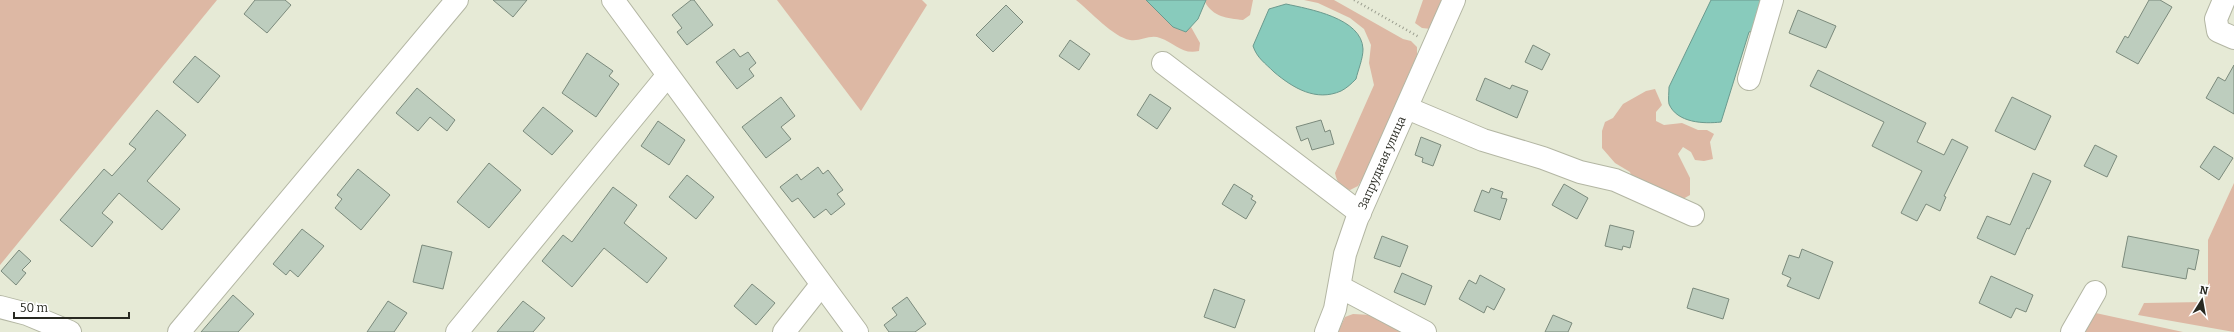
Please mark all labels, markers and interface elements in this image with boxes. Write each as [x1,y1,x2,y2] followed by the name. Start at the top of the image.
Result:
[1355,114,1409,212] street label: Запрудная улица
[2182,280,2222,320] north arrow
[2198,283,2210,298] text: N
[14,294,129,320] scale bar
[20,301,49,315] text: 50 m

